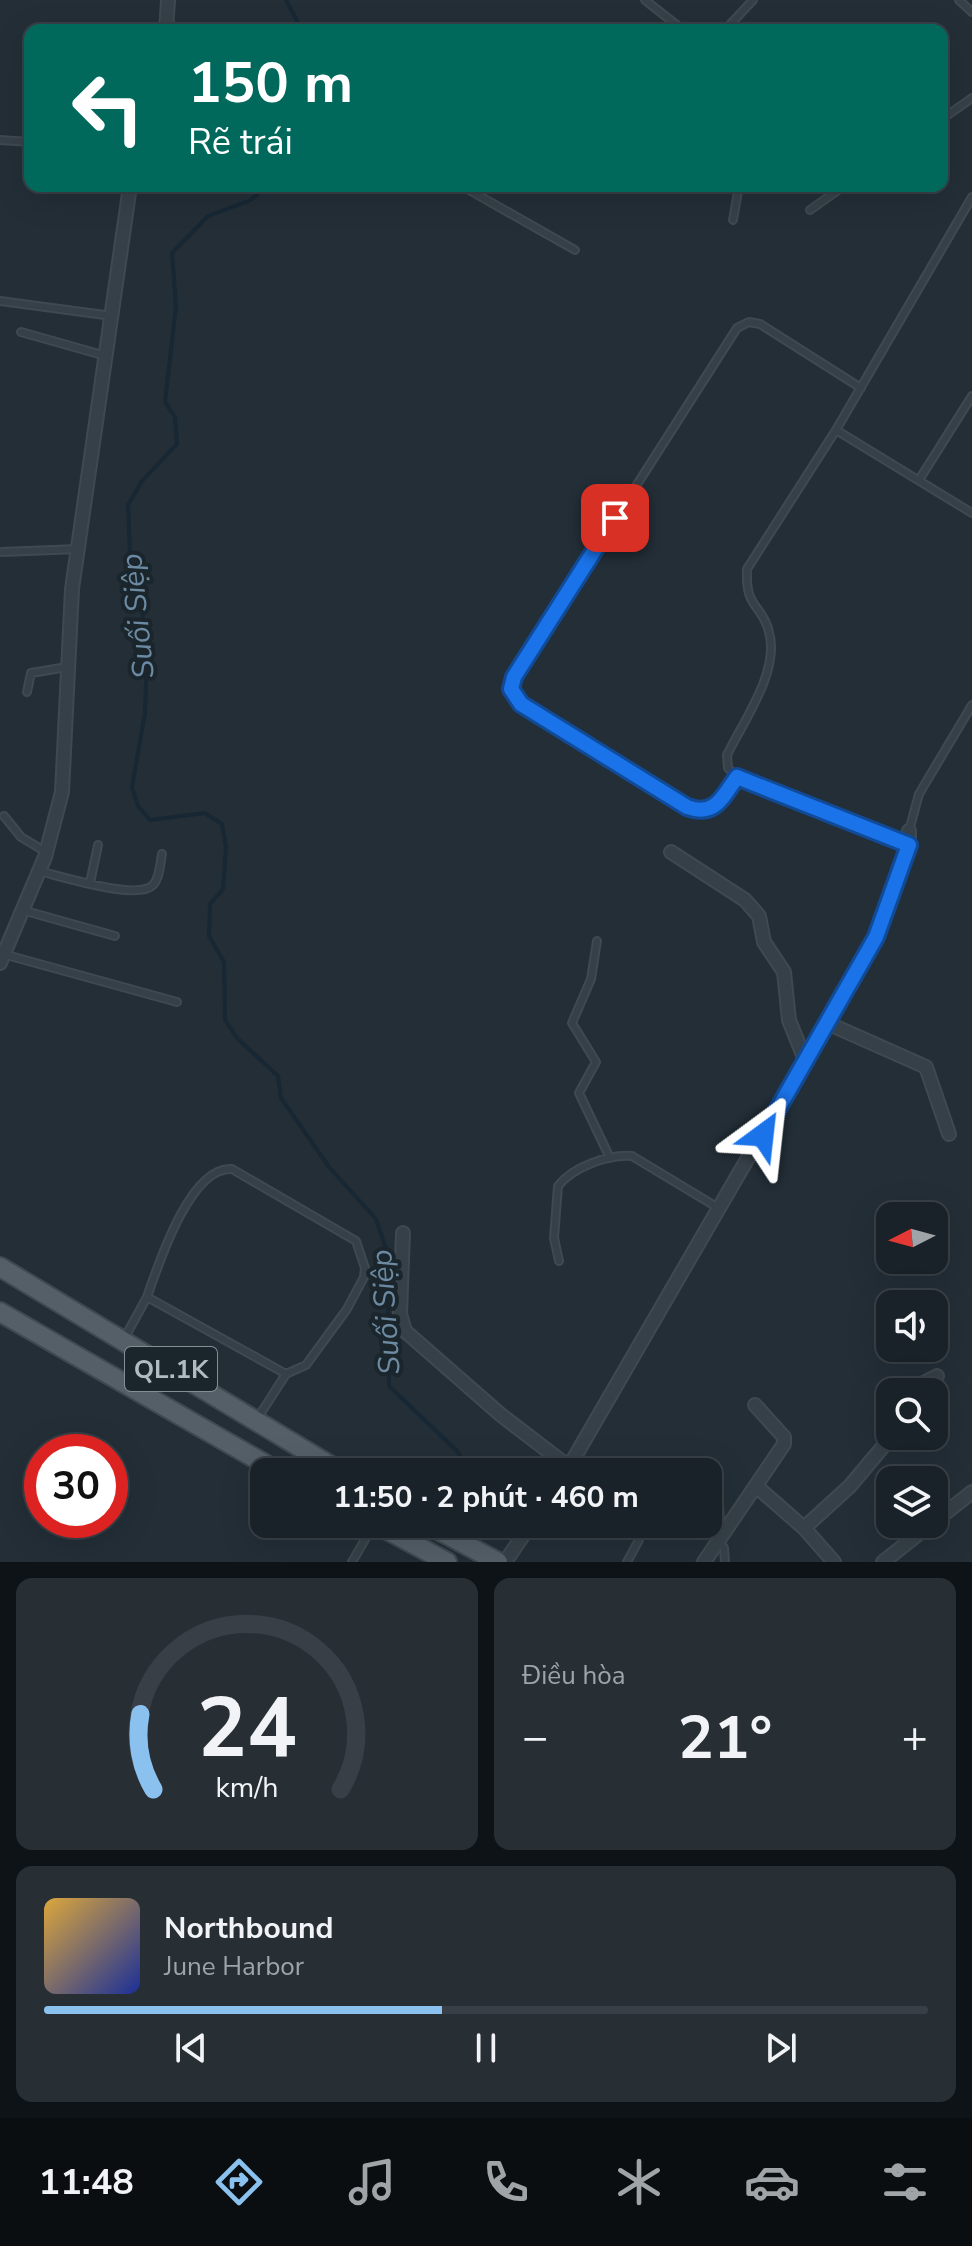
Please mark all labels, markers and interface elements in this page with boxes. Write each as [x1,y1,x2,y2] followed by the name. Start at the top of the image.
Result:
[188,45,353,122] text: 150 m
[56,56,160,160] icon: left
[188,118,293,167] text: Rẽ trái
[581,484,649,552] pin
[593,496,637,540] icon: arrive
[111,551,165,681] water label: Suối Siệp
[721,1093,805,1177] position arrow
[876,1202,948,1274] north arrow
[876,1202,948,1538] map controls
[361,1248,411,1376] water label: Suối Siệp
[876,1290,948,1362] button: sound
[125,1347,217,1391] road number: QL.1K
[876,1378,948,1450] button: search
[24,1434,128,1538] speed limit sign: 30
[876,1466,948,1538] button: layers
[333,1477,639,1518] text: 11:50 · 2 phút · 460 m
[522,1658,625,1693] text: Điều hòa
[197,1672,297,1785] text: 24
[678,1697,772,1779] text: 21°
[522,1708,548,1768] text: −
[902,1708,928,1768] text: +
[216,1768,278,1807] text: km/h
[164,1908,334,1949] text: Northbound
[164,1949,304,1984] text: June Harbor
[169,2026,213,2070] icon: previous
[464,2026,508,2070] icon: pause
[759,2026,803,2070] icon: next
[211,2154,267,2210] icon: directions
[344,2154,400,2210] icon: music
[478,2154,534,2210] icon: phone
[611,2154,667,2210] icon: climate
[744,2154,800,2210] icon: car
[877,2154,933,2210] icon: filters
[39,2158,134,2207] text: 11:48

